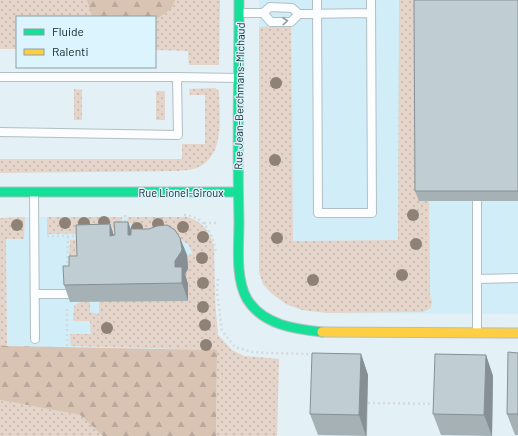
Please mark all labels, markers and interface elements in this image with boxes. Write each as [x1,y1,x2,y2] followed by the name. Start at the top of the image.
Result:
[16,16,156,68] legend
[282,17,289,26] one-way arrow
[231,22,247,170] street label: Rue Jean-Berchmans-Michaud
[52,24,84,38] text: Fluide
[52,44,89,58] text: Ralenti
[139,186,223,199] street label: Rue Lionel-Giroux

